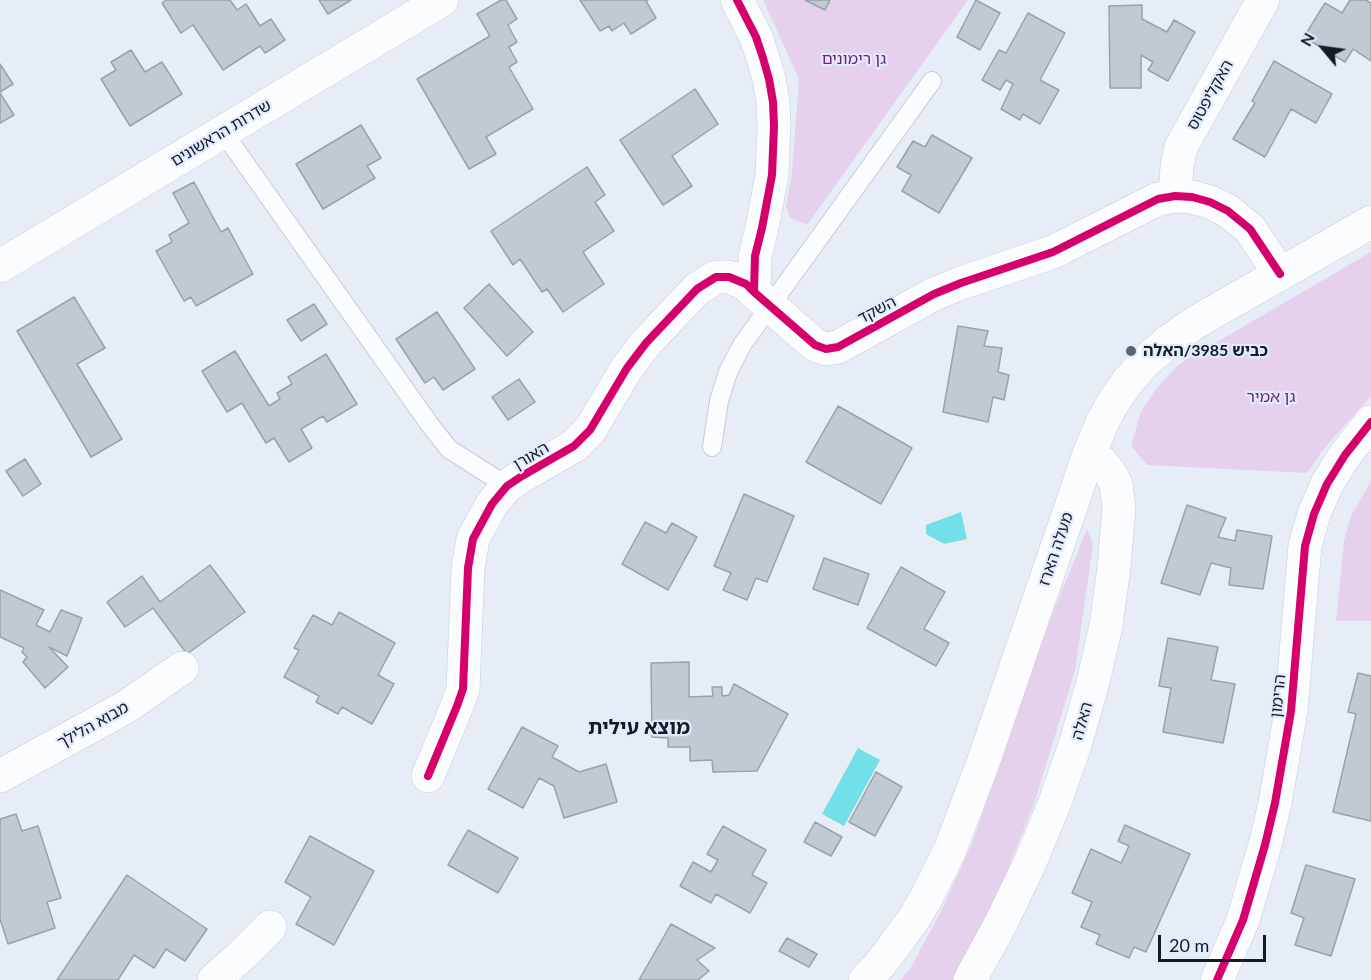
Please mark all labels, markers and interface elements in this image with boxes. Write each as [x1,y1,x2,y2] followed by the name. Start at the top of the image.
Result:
[1293,18,1353,78] north arrow
[1296,29,1318,49] text: N
[822,49,886,69] park label: גן רימונים
[1183,56,1237,134] street label: האקליפטוס
[167,95,275,171] street label: שדרות הראשונים
[855,292,899,328] street label: השקד
[1143,341,1268,361] place label: כביש 3985/האלה
[1124,344,1138,358] marker: כביש 3985/האלה
[1247,387,1295,407] park label: גן אמיר
[510,438,552,474] street label: האורן
[1034,510,1078,588] street label: מעלה הארז
[1266,673,1290,719] street label: הרימון
[54,698,132,752] street label: מבוא הלילך
[1067,700,1097,742] street label: האלה
[588,716,690,740] district label: מוצא עילית
[1161,923,1269,961] scale bar
[1169,934,1209,956] text: 20 m

